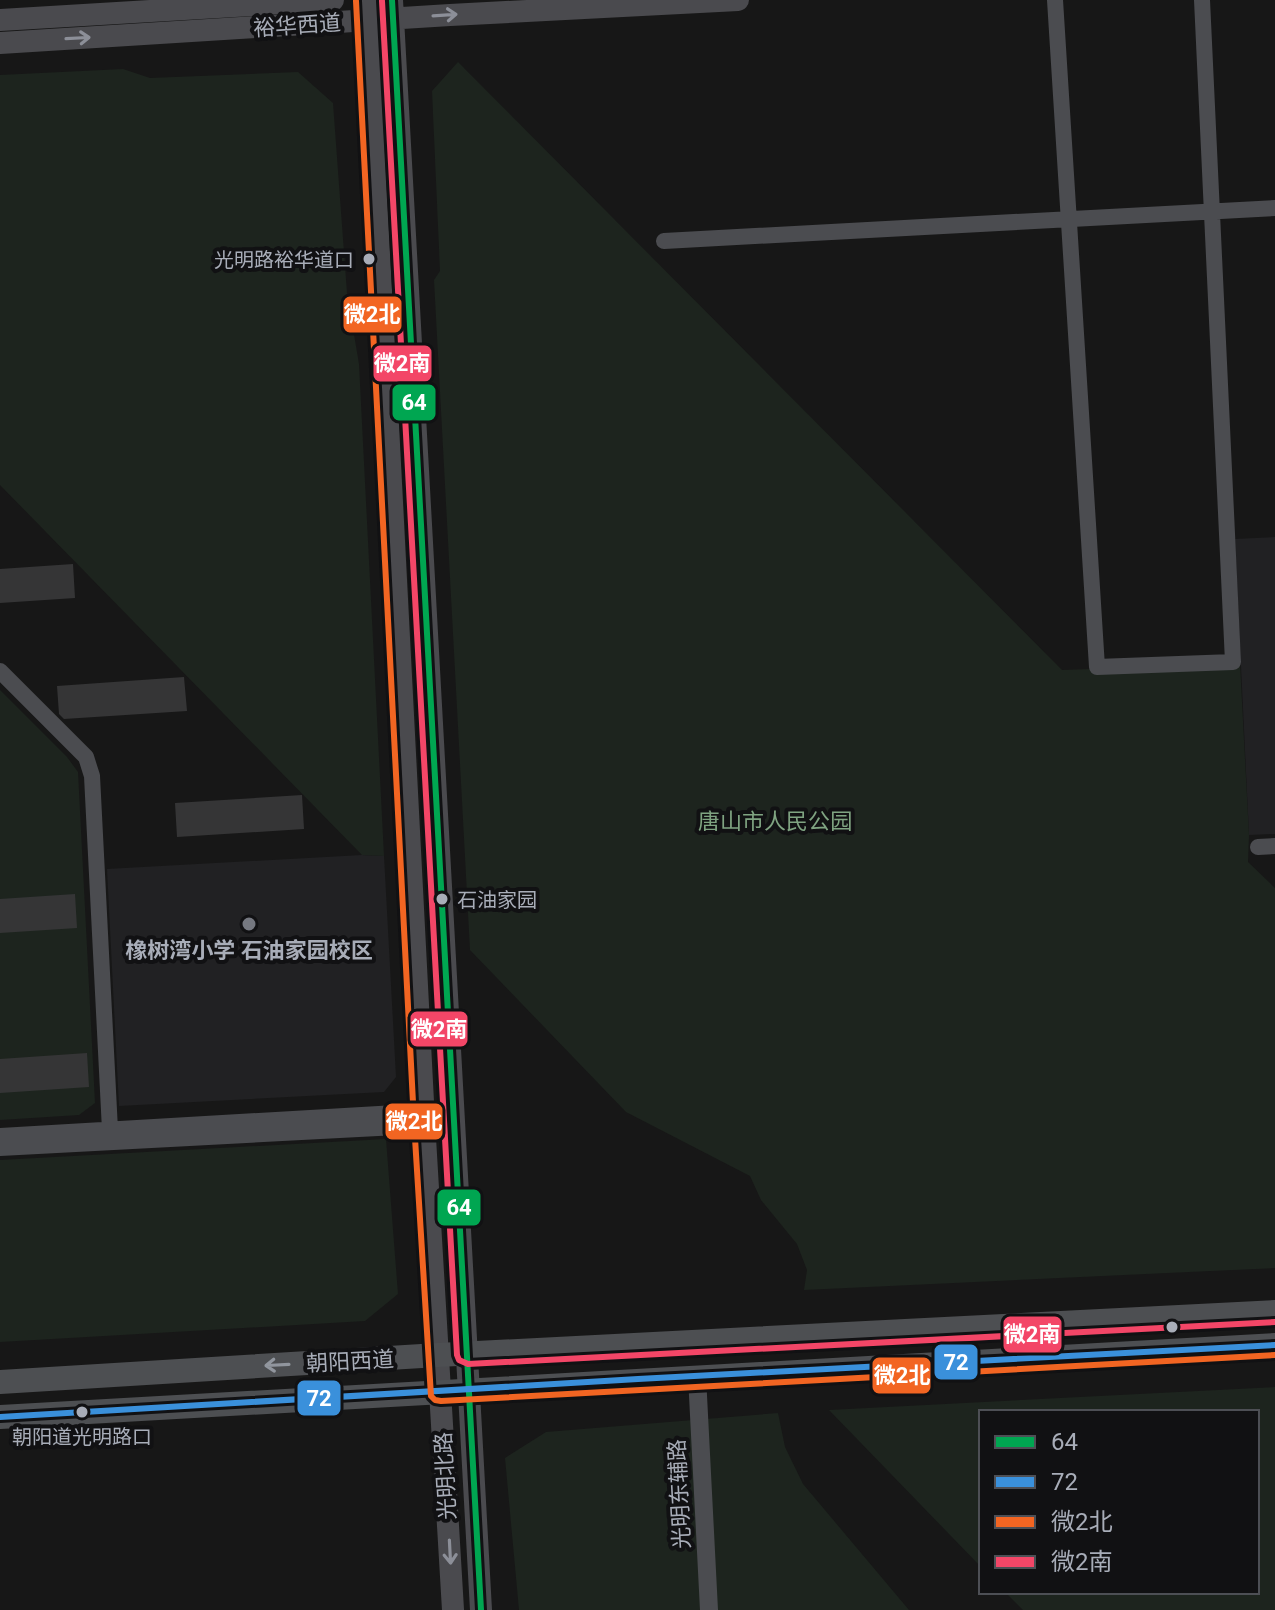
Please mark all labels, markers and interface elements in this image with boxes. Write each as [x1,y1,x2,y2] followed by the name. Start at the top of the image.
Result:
[431,7,458,22] one-way arrow
[252,10,342,41] street label: 裕华西道
[64,31,91,46] one-way arrow
[214,248,354,272] place label: 光明路裕华道口
[361,251,377,267] marker: 光明路裕华道口
[342,295,403,334] line badge: 微2北
[344,302,400,327] text: 微2北
[372,344,433,383] line badge: 微2南
[374,351,430,376] text: 微2南
[391,383,437,422] line badge: 64
[401,390,427,415] text: 64
[698,809,852,834] park label: 唐山市人民公园
[457,888,537,912] place label: 石油家园
[434,891,450,907] marker: 石油家园
[240,915,258,933] marker: 橡树湾小学 石油家园校区
[125,938,373,963] place label: 橡树湾小学 石油家园校区
[409,1010,469,1048] line badge: 微2南
[411,1017,467,1042] text: 微2南
[384,1102,444,1141] line badge: 微2北
[386,1109,442,1134] text: 微2北
[436,1188,482,1227] line badge: 64
[446,1195,472,1220] text: 64
[1002,1315,1063,1354] line badge: 微2南
[1164,1319,1180,1335] unlabelled marker
[1004,1322,1060,1347] text: 微2南
[933,1343,979,1381] line badge: 72
[305,1347,395,1376] street label: 朝阳西道
[943,1350,969,1375] text: 72
[871,1356,932,1395] line badge: 微2北
[264,1358,291,1373] one-way arrow
[874,1363,930,1388] text: 微2北
[296,1379,342,1417] line badge: 72
[306,1386,332,1411] text: 72
[74,1404,90,1420] marker: 朝阳道光明路口
[979,1410,1259,1594] legend
[12,1425,152,1449] place label: 朝阳道光明路口
[1051,1428,1078,1456] text: 64
[431,1431,460,1521] street label: 光明北路
[664,1438,695,1550] street label: 光明东辅路
[1051,1468,1078,1496] text: 72
[1051,1508,1113,1536] text: 微2北
[442,1538,457,1565] one-way arrow
[1051,1548,1113,1576] text: 微2南

